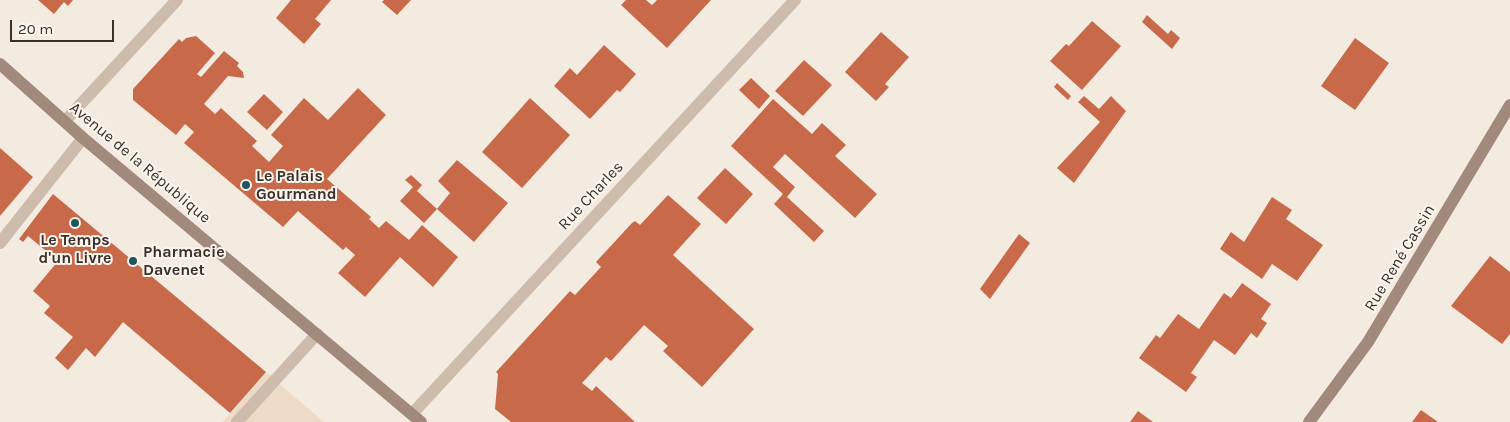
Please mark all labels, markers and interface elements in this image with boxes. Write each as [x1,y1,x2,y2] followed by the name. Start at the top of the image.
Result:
[12,10,116,42] scale bar
[18,20,53,38] text: 20 m
[66,98,214,228] street label: Avenue de la République
[554,158,628,234] street label: Rue Charles
[256,166,337,204] place label: Le Palais Gourmand
[240,179,252,191] marker: Le Palais Gourmand
[1361,201,1439,315] street label: Rue René Cassin
[69,217,81,229] marker: Le Temps d'un Livre
[39,230,111,268] place label: Le Temps d'un Livre
[143,242,225,280] place label: Pharmacie Davenet
[127,255,139,267] marker: Pharmacie Davenet

